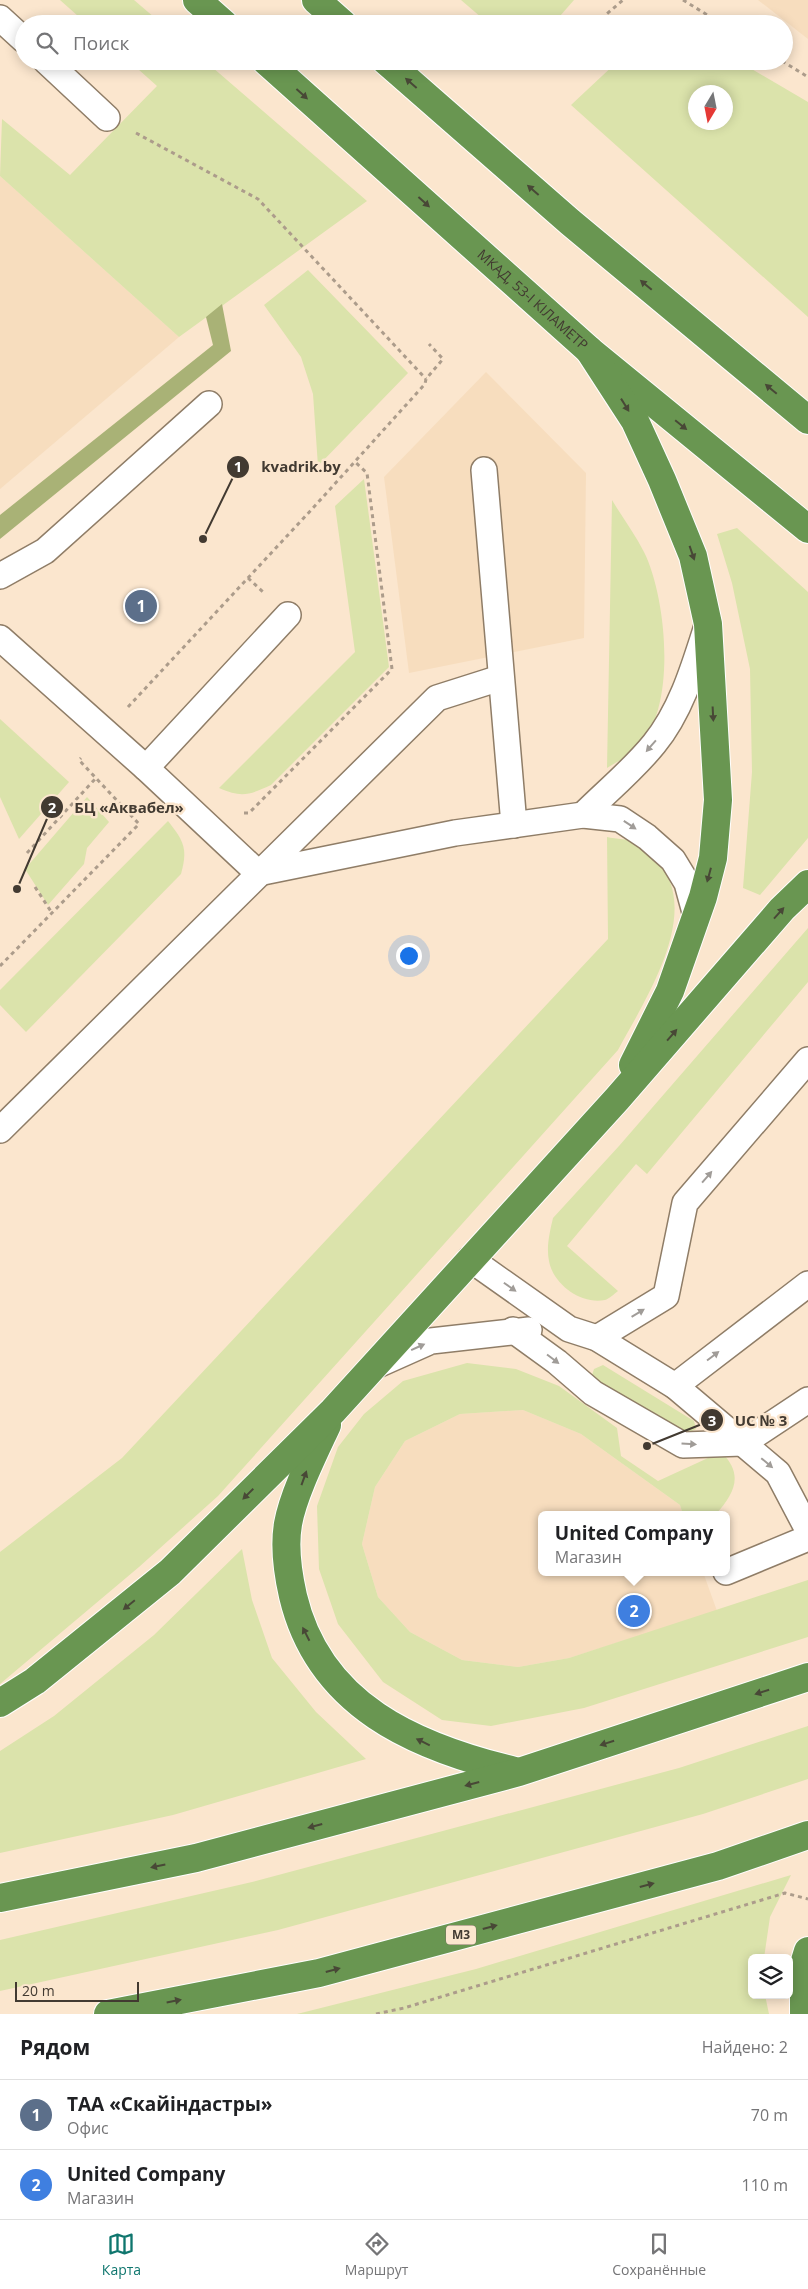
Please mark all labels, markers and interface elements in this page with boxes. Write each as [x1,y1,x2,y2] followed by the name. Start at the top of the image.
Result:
[15,15,793,70] search box
[33,29,61,57] icon: search
[73,30,129,56] text: Поиск
[405,78,417,89] one-way arrow
[688,85,733,130] north arrow
[296,88,308,100] one-way arrow
[528,184,540,196] one-way arrow
[417,196,429,208] one-way arrow
[474,245,593,354] street label: МКАД, 53-І КІЛАМЕТР
[639,279,652,290] one-way arrow
[764,383,777,394] one-way arrow
[620,399,629,412] one-way arrow
[674,419,687,430] one-way arrow
[226,452,350,482] callout: kvadrik.by
[234,456,242,476] text: 1
[261,456,341,476] text: kvadrik.by
[688,546,696,561] one-way arrow
[125,587,157,625] pin: 1
[710,706,718,722] one-way arrow
[645,740,657,752] one-way arrow
[39,792,194,822] callout: БЦ «Аквабел»
[48,797,57,817] text: 2
[74,797,184,817] text: БЦ «Аквабел»
[623,821,636,830] one-way arrow
[704,868,712,883] one-way arrow
[773,907,784,919] one-way arrow
[396,943,422,969] your location
[666,1029,677,1042] one-way arrow
[701,1171,713,1183] one-way arrow
[503,1282,517,1292] one-way arrow
[632,1309,645,1318] one-way arrow
[411,1342,425,1350] one-way arrow
[706,1351,719,1362] one-way arrow
[546,1354,560,1364] one-way arrow
[700,1405,798,1435] callout: UC № 3
[708,1410,716,1430] text: 3
[735,1410,787,1430] text: UC № 3
[681,1441,697,1449] one-way arrow
[760,1458,773,1469] one-way arrow
[301,1470,308,1485] one-way arrow
[243,1488,255,1500] one-way arrow
[538,1511,730,1576] popup
[555,1520,713,1546] text: United Company
[555,1546,622,1568] text: Магазин
[618,1592,650,1630] pin: 2
[123,1599,136,1610] one-way arrow
[302,1627,310,1642] one-way arrow
[754,1689,769,1696] one-way arrow
[416,1738,430,1746] one-way arrow
[600,1739,615,1747] one-way arrow
[465,1781,480,1789] one-way arrow
[308,1822,323,1830] one-way arrow
[150,1862,165,1870] one-way arrow
[639,1881,654,1889] one-way arrow
[482,1923,497,1931] one-way arrow
[446,1926,476,1944] road number: М3
[748,1954,793,1999] map controls
[748,1954,793,1999] button: layers
[325,1965,340,1973] one-way arrow
[15,1979,139,2002] scale bar
[22,1981,55,2000] text: 20 m
[166,1997,182,2005] one-way arrow
[20,2033,90,2061] text: Рядом
[702,2036,788,2058] text: Найдено: 2
[67,2091,273,2117] text: ТАА «Скайіндастры»
[31,2104,41,2126] text: 1
[751,2104,788,2126] text: 70 m
[67,2117,109,2139] text: Офис
[67,2161,225,2187] text: United Company
[31,2174,41,2196] text: 2
[742,2174,788,2196] text: 110 m
[67,2187,134,2209] text: Магазин
[102,2230,141,2279] tab: Карта
[345,2230,408,2279] tab: Маршрут
[612,2230,706,2279] tab: Сохранённые

